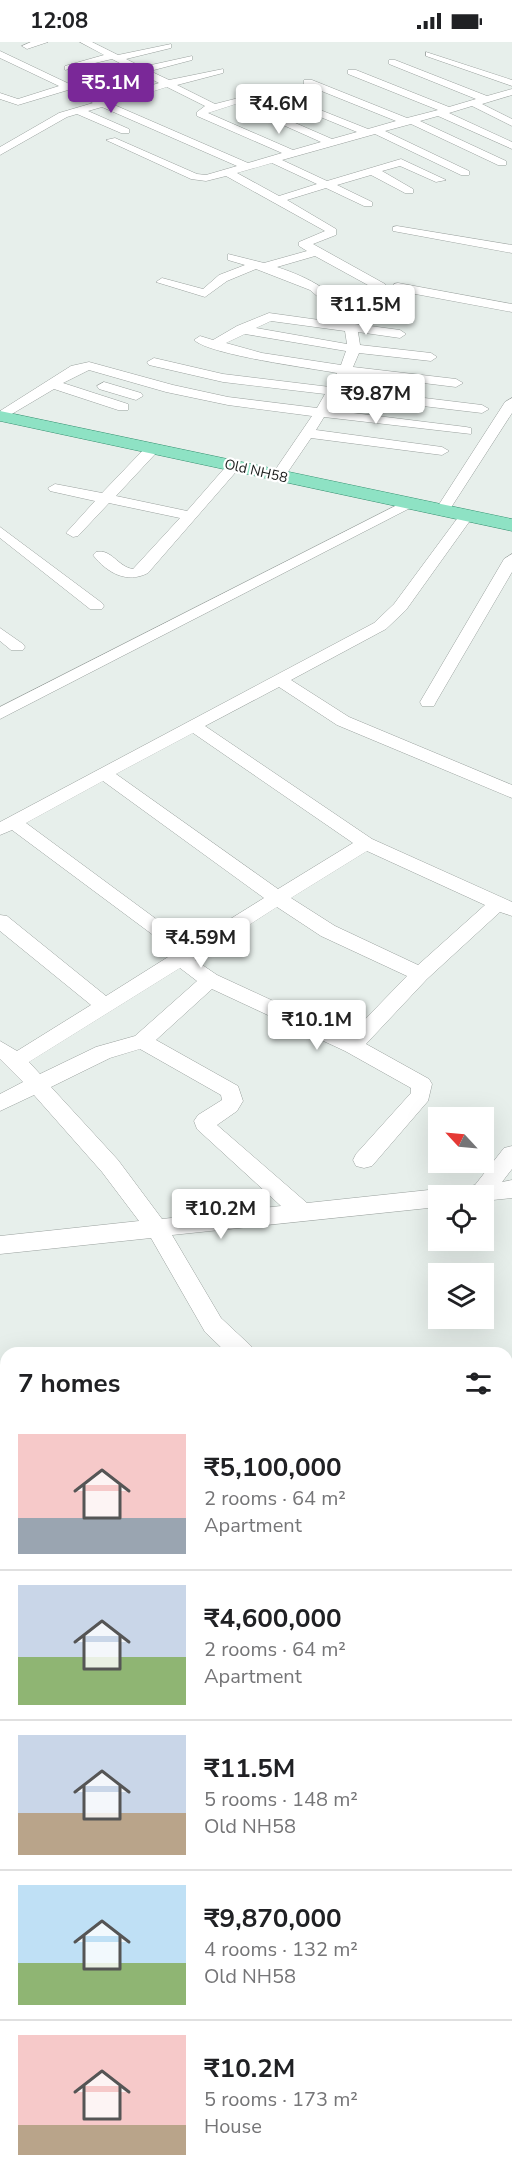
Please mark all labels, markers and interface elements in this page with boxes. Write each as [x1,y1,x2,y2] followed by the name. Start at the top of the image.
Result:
[30,6,88,36] text: 12:08
[69,63,153,114] pin: ₹5.1M
[82,69,140,96] text: ₹5.1M
[237,84,321,135] pin: ₹4.6M
[250,90,308,117] text: ₹4.6M
[317,285,415,336] pin: ₹11.5M
[331,291,401,318] text: ₹11.5M
[327,374,425,425] pin: ₹9.87M
[341,380,411,407] text: ₹9.87M
[222,455,290,487] street label: Old NH58
[152,918,250,969] pin: ₹4.59M
[166,924,236,951] text: ₹4.59M
[268,1000,366,1051] pin: ₹10.1M
[282,1006,352,1033] text: ₹10.1M
[428,1107,494,1173] north arrow
[428,1107,494,1329] map controls
[428,1185,494,1251] button: locate
[172,1189,270,1240] pin: ₹10.2M
[186,1195,256,1222] text: ₹10.2M
[428,1263,494,1329] button: layers
[18,1366,120,1401] text: 7 homes
[462,1367,495,1400] icon: filters
[204,1450,342,1485] text: ₹5,100,000
[66,1458,138,1530] icon: home
[204,1485,346,1512] text: 2 rooms · 64 m²
[204,1512,302,1539] text: Apartment
[204,1601,342,1636] text: ₹4,600,000
[66,1609,138,1681] icon: home
[204,1636,346,1663] text: 2 rooms · 64 m²
[204,1663,302,1690] text: Apartment
[204,1751,295,1786] text: ₹11.5M
[66,1759,138,1831] icon: home
[204,1786,358,1813] text: 5 rooms · 148 m²
[204,1813,296,1840] text: Old NH58
[204,1901,342,1936] text: ₹9,870,000
[66,1909,138,1981] icon: home
[204,1936,358,1963] text: 4 rooms · 132 m²
[204,1963,296,1990] text: Old NH58
[204,2051,295,2086] text: ₹10.2M
[66,2059,138,2131] icon: home
[204,2086,358,2113] text: 5 rooms · 173 m²
[204,2113,262,2140] text: House

